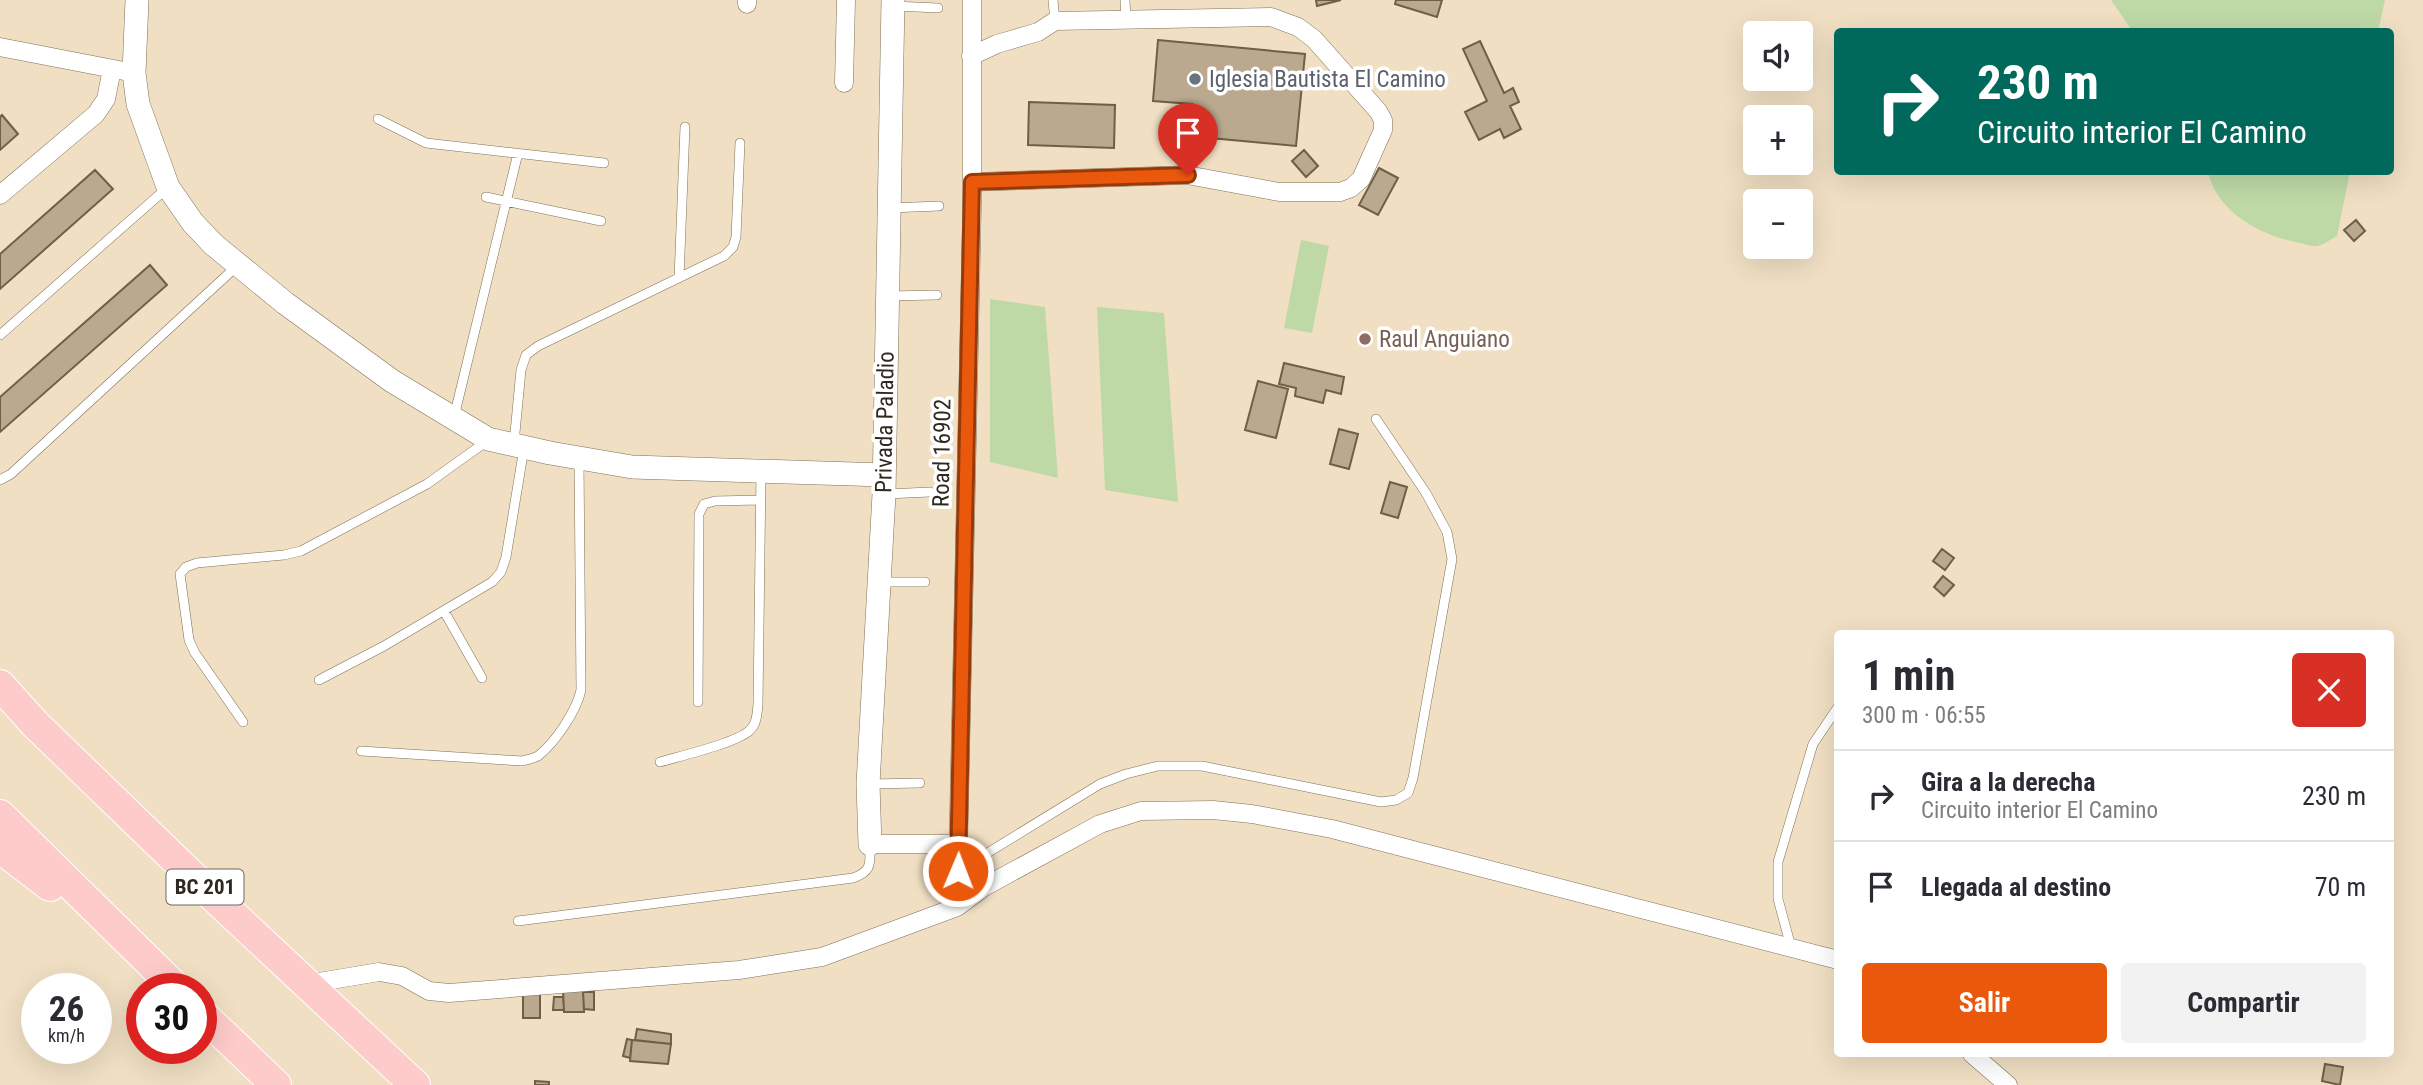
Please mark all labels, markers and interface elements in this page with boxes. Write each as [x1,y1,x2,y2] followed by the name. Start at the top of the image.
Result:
[1743,21,1813,259] map controls
[1743,21,1813,91] button: sound
[1977,54,2099,111] text: 230 m
[1862,56,1953,147] icon: right
[1209,66,1446,93] place label: Iglesia Bautista El Camino
[1187,71,1203,87] marker: Iglesia Bautista El Camino
[1158,103,1218,175] pin
[1743,105,1813,175] button: +
[1977,113,2307,151] text: Circuito interior El Camino
[1169,114,1207,152] icon: arrive
[1743,189,1813,259] button: −
[1379,326,1510,353] place label: Raul Anguiano
[1357,331,1373,347] marker: Raul Anguiano
[870,351,900,493] street label: Privada Paladio
[928,399,956,507] street label: Road 16902
[1862,651,1955,700] text: 1 min
[2292,653,2366,727] button: close
[1862,702,1986,729] text: 300 m · 06:55
[1921,767,2095,797] text: Gira a la derecha
[1862,777,1900,815] icon: right
[2302,781,2366,811] text: 230 m
[1921,797,2158,824] text: Circuito interior El Camino
[921,834,995,908] position arrow
[1862,868,1900,906] icon: arrive
[166,870,244,904] road number: BC 201
[1921,872,2111,902] text: Llegada al destino
[2315,872,2366,902] text: 70 m
[1862,963,2107,1043] button: Salir
[2121,963,2366,1043] button: Compartir
[126,973,217,1064] speed limit sign: 30
[49,989,84,1030] text: 26
[48,1025,85,1046] text: km/h

